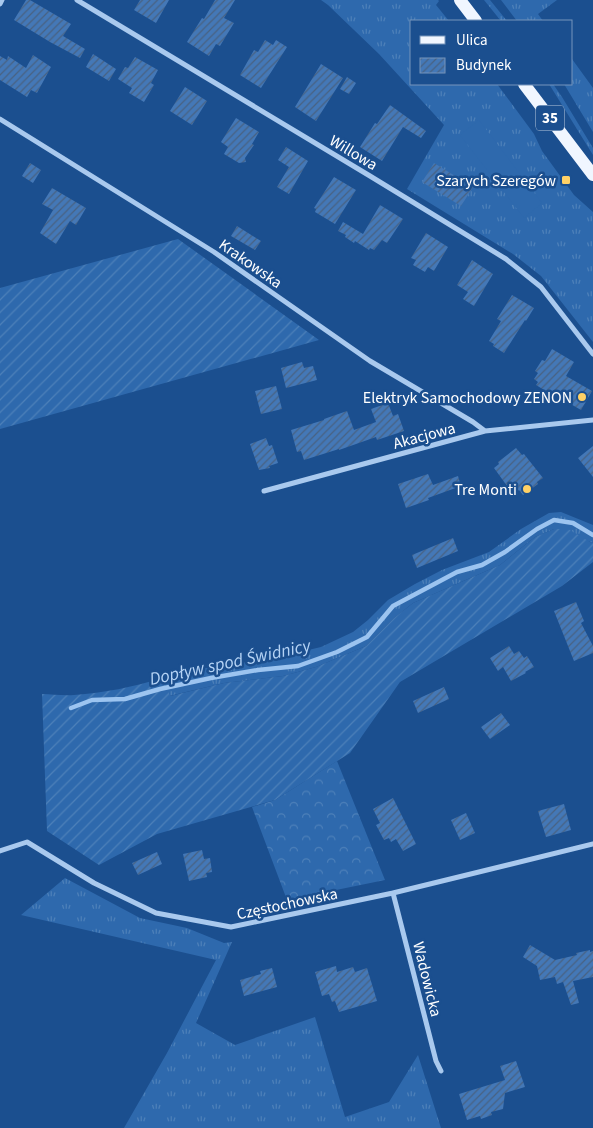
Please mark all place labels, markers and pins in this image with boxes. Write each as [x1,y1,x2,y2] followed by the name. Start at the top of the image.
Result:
[436,170,556,192] place label: Szarych Szeregów
[560,174,572,186] marker: Szarych Szeregów
[363,387,572,409] place label: Elektryk Samochodowy ZENON
[576,391,588,403] marker: Elektryk Samochodowy ZENON
[454,479,517,501] place label: Tre Monti
[521,483,533,495] marker: Tre Monti

